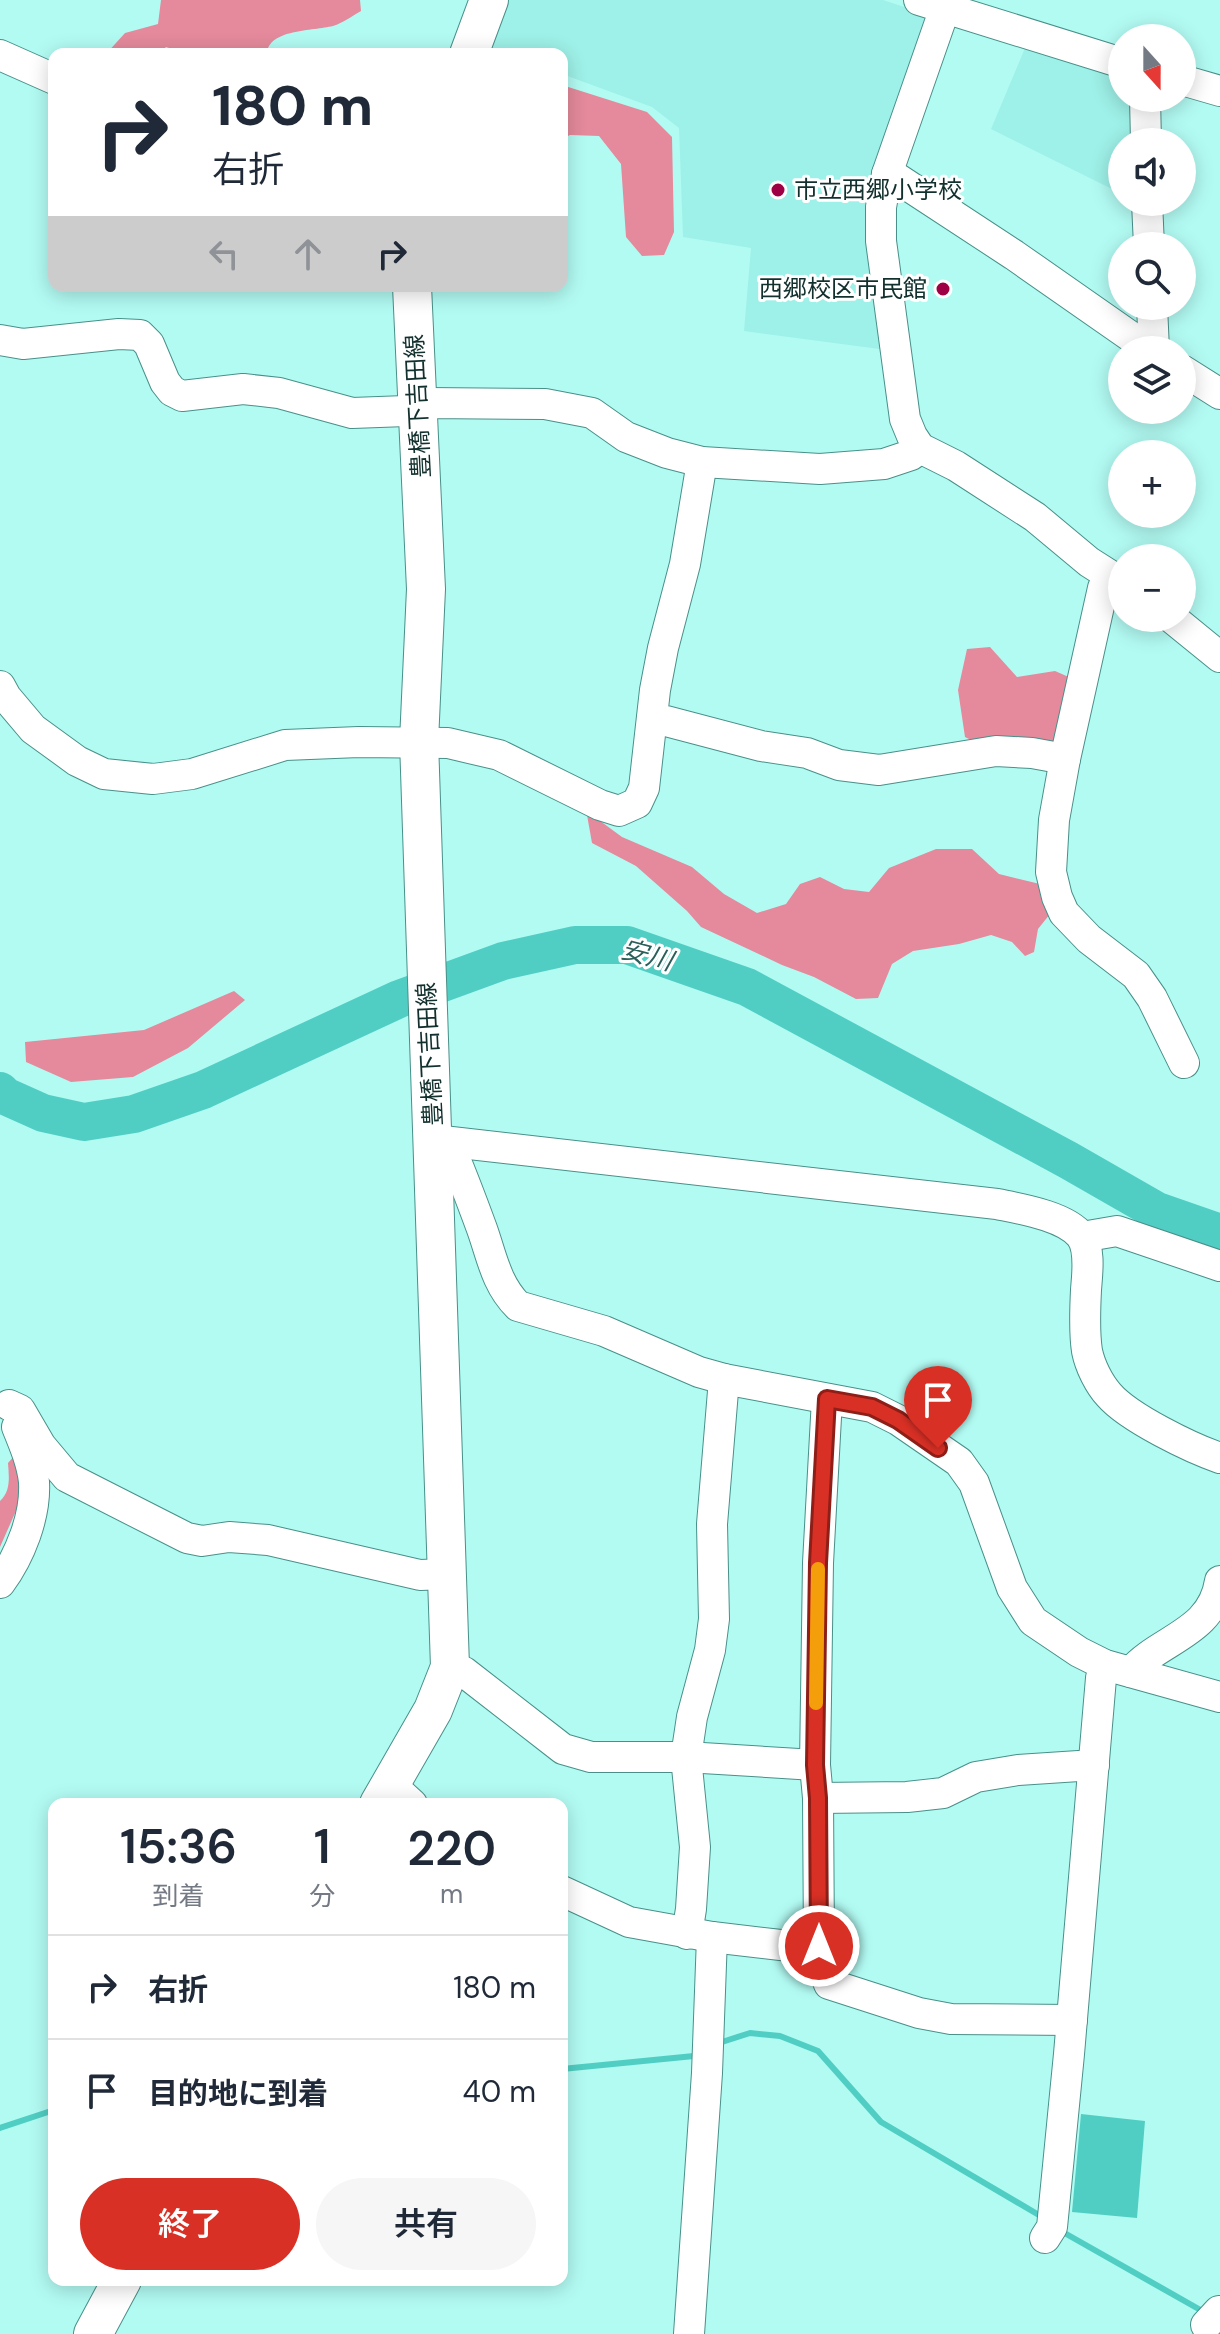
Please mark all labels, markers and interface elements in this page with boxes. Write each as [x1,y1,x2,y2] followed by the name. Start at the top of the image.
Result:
[1108,24,1196,112] north arrow
[1108,24,1196,632] map controls
[212,69,373,142] text: 180 m
[80,80,184,184] icon: right
[1108,128,1196,216] button: sound
[212,146,284,193] text: 右折
[794,174,962,205] place label: 市立西郷小学校
[769,181,787,199] marker: 市立西郷小学校
[202,232,246,276] icon: left
[286,232,330,276] icon: ahead
[370,232,414,276] icon: right
[1108,232,1196,320] button: search
[759,273,927,304] place label: 西郷校区市民館
[934,280,952,298] marker: 西郷校区市民館
[398,333,437,479] street label: 豊橋下吉田線
[1108,336,1196,424] button: layers
[1108,440,1196,528] button: +
[1108,544,1196,632] button: −
[617,932,679,979] water label: 安川
[410,981,449,1127] street label: 豊橋下吉田線
[904,1366,972,1448] pin
[916,1378,960,1422] icon: arrive
[120,1815,237,1878] text: 15:36
[314,1815,331,1878] text: 1
[407,1817,496,1880] text: 220
[440,1877,463,1911] text: m
[153,1879,205,1913] text: 到着
[309,1879,335,1913] text: 分
[777,1904,861,1988] position arrow
[80,1965,124,2009] icon: right
[453,1968,536,2007] text: 180 m
[148,1970,208,2009] text: 右折
[80,2069,124,2113] icon: arrive
[463,2072,536,2111] text: 40 m
[148,2074,328,2113] text: 目的地に到着
[80,2178,300,2270] button: 終了
[316,2178,536,2270] button: 共有

